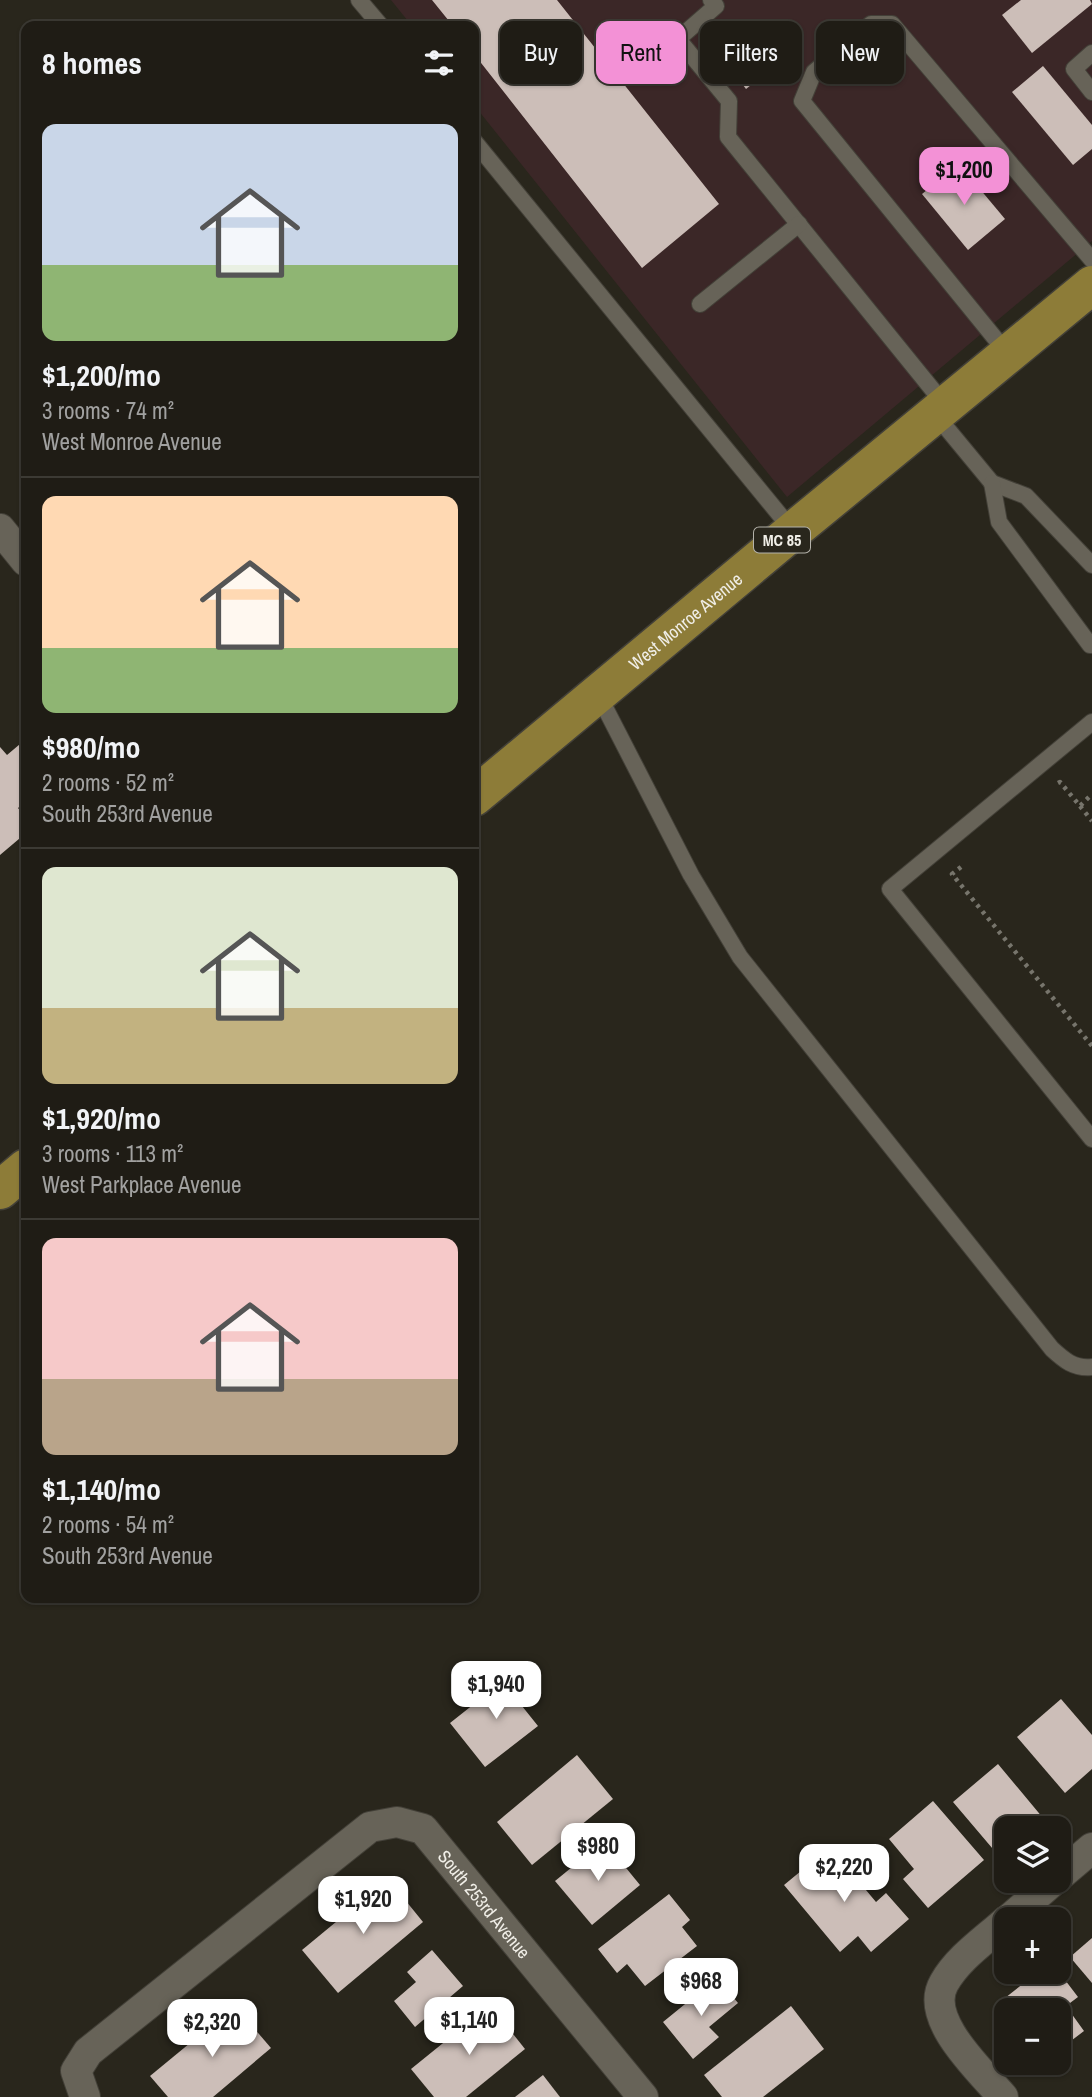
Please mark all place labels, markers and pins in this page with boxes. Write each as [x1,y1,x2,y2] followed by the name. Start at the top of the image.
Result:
[907,148,1021,207] pin: $1,200
[439,1662,553,1721] pin: $1,940
[557,1824,639,1883] pin: $980
[787,1844,901,1904] pin: $2,220
[306,1876,420,1936] pin: $1,920
[660,1958,742,2018] pin: $968
[412,1997,526,2057] pin: $1,140
[155,2000,269,2059] pin: $2,320

